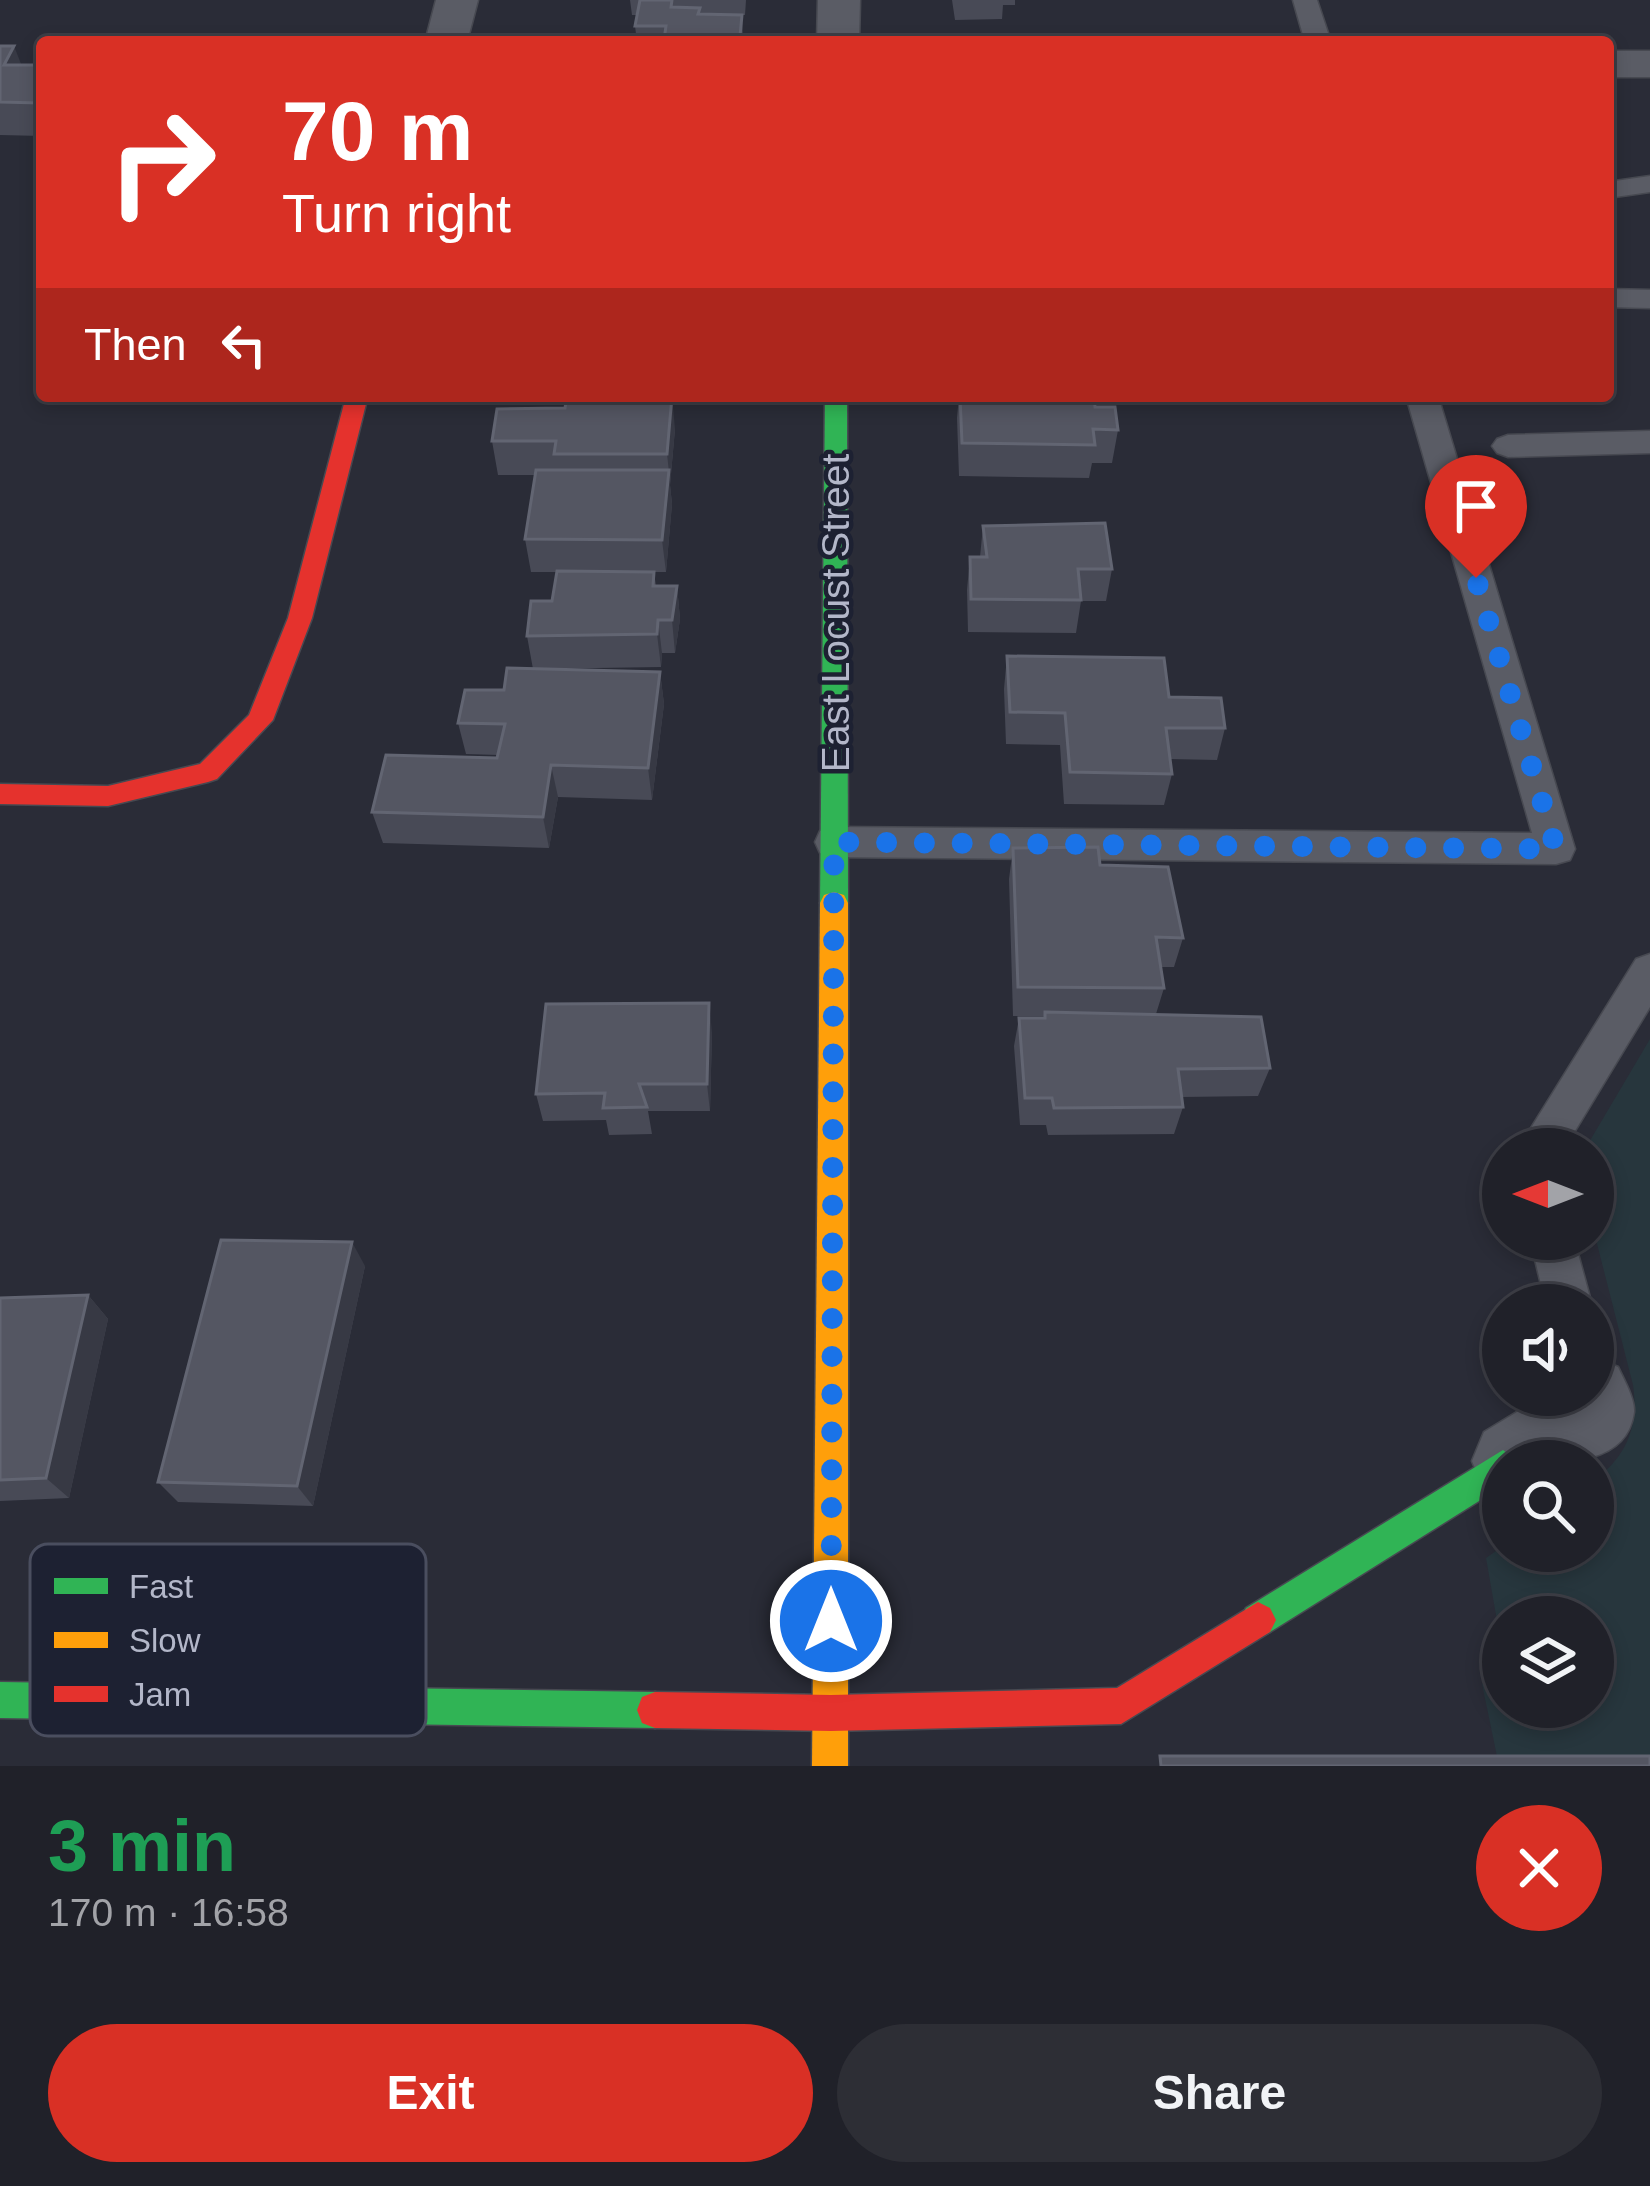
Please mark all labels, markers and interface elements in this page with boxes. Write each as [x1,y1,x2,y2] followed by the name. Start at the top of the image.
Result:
[84,84,240,240] icon: right
[282,84,473,178] text: 70 m
[282,183,511,243] text: Turn right
[211,312,277,378] icon: left
[84,319,187,370] text: Then
[814,454,857,772] street label: East Locust Street
[1425,455,1527,578] pin
[1443,473,1509,539] icon: arrive
[1482,1128,1614,1260] north arrow
[1482,1128,1614,1728] map controls
[1482,1284,1614,1416] button: sound
[1482,1440,1614,1572] button: search
[30,1544,426,1736] legend
[768,1558,894,1684] position arrow
[129,1568,193,1605] text: Fast
[1482,1596,1614,1728] button: layers
[129,1622,201,1659] text: Slow
[129,1676,191,1713] text: Jam
[1476,1805,1602,1931] button: close
[48,1806,236,1886] text: 3 min
[48,1891,289,1934] text: 170 m · 16:58
[48,2024,813,2162] button: Exit
[837,2024,1602,2162] button: Share

